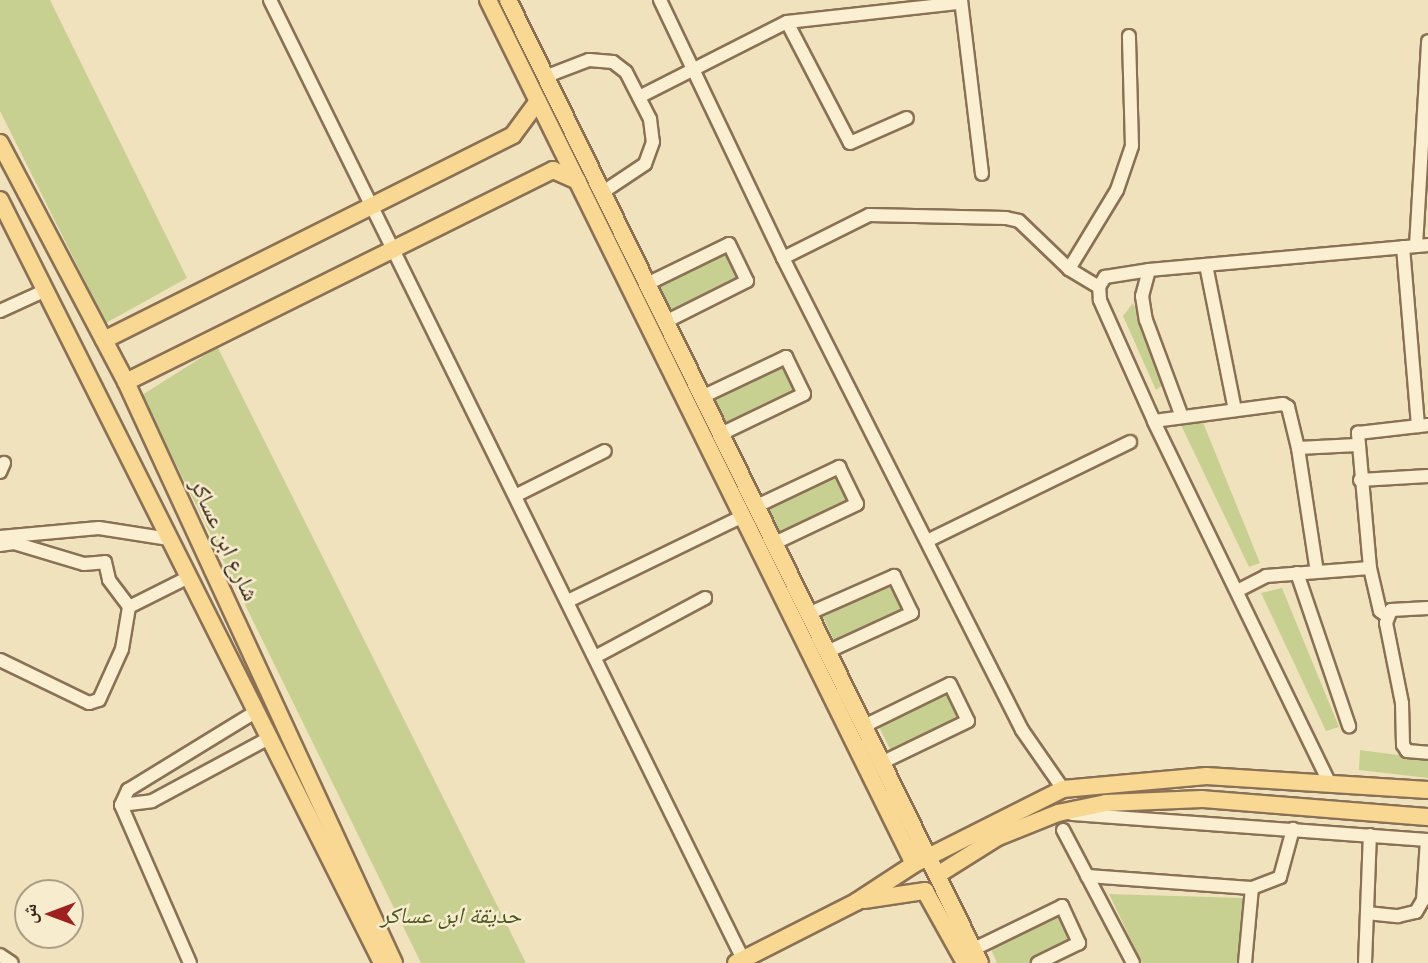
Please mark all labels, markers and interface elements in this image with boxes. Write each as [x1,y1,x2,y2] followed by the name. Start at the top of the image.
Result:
[184,474,264,606] street label: شارع ابن عساكر
[14,879,84,949] north arrow
[381,902,521,930] park label: حديقة ابن عساكر
[19,904,40,924] text: ش

